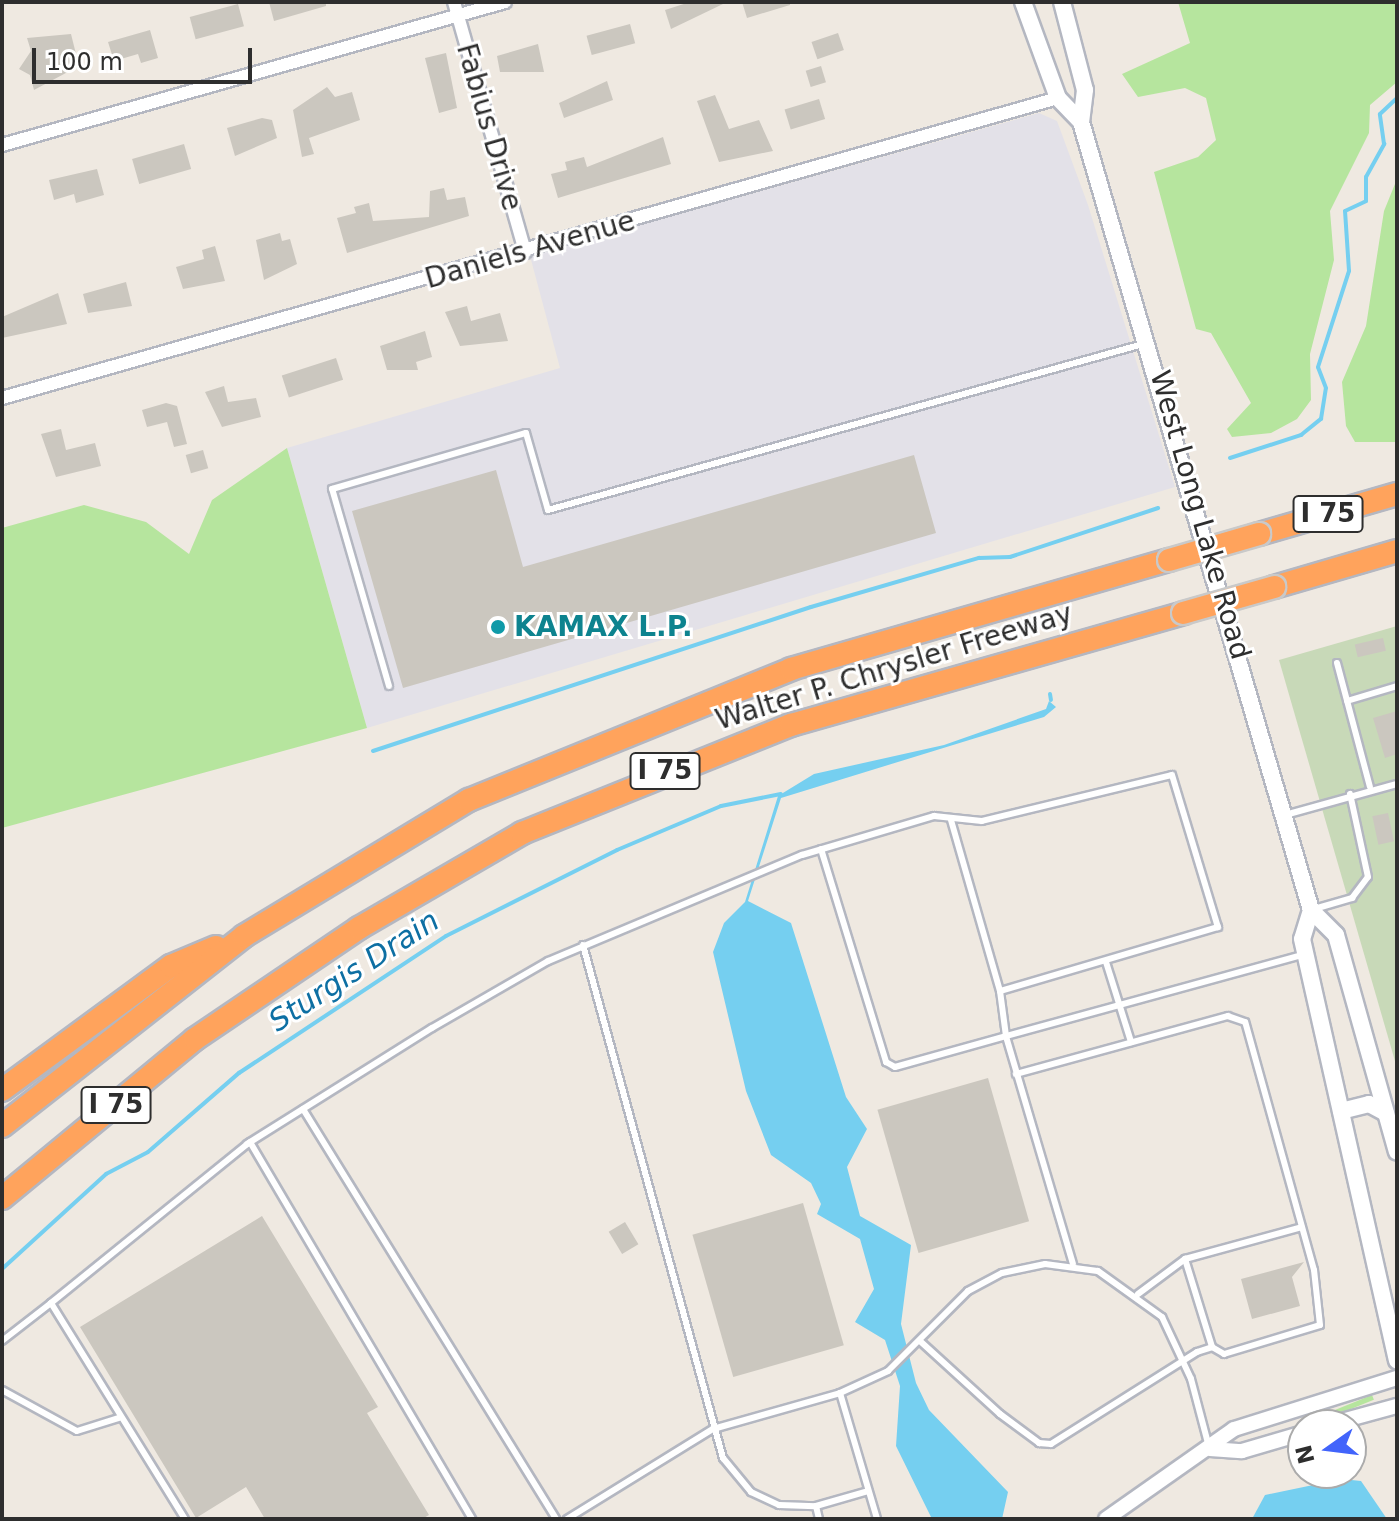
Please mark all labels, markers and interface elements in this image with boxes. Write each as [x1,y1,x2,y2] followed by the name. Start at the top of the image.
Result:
[36,32,256,82] scale bar
[449,40,529,214] street label: Fabius Drive
[46,48,123,76] text: 100 m
[421,204,639,296] street label: Daniels Avenue
[1143,367,1257,663] street label: West Long Lake Road
[1292,492,1364,536] road number: I 75
[712,597,1076,737] street label: Walter P. Chrysler Freeway
[514,610,693,644] place label: KAMAX L.P.
[489,618,507,636] marker: KAMAX L.P.
[629,749,701,793] road number: I 75
[262,903,446,1039] water label: Sturgis Drain
[80,1083,152,1127] road number: I 75
[1287,1409,1367,1489] north arrow
[1291,1442,1320,1466] text: N

